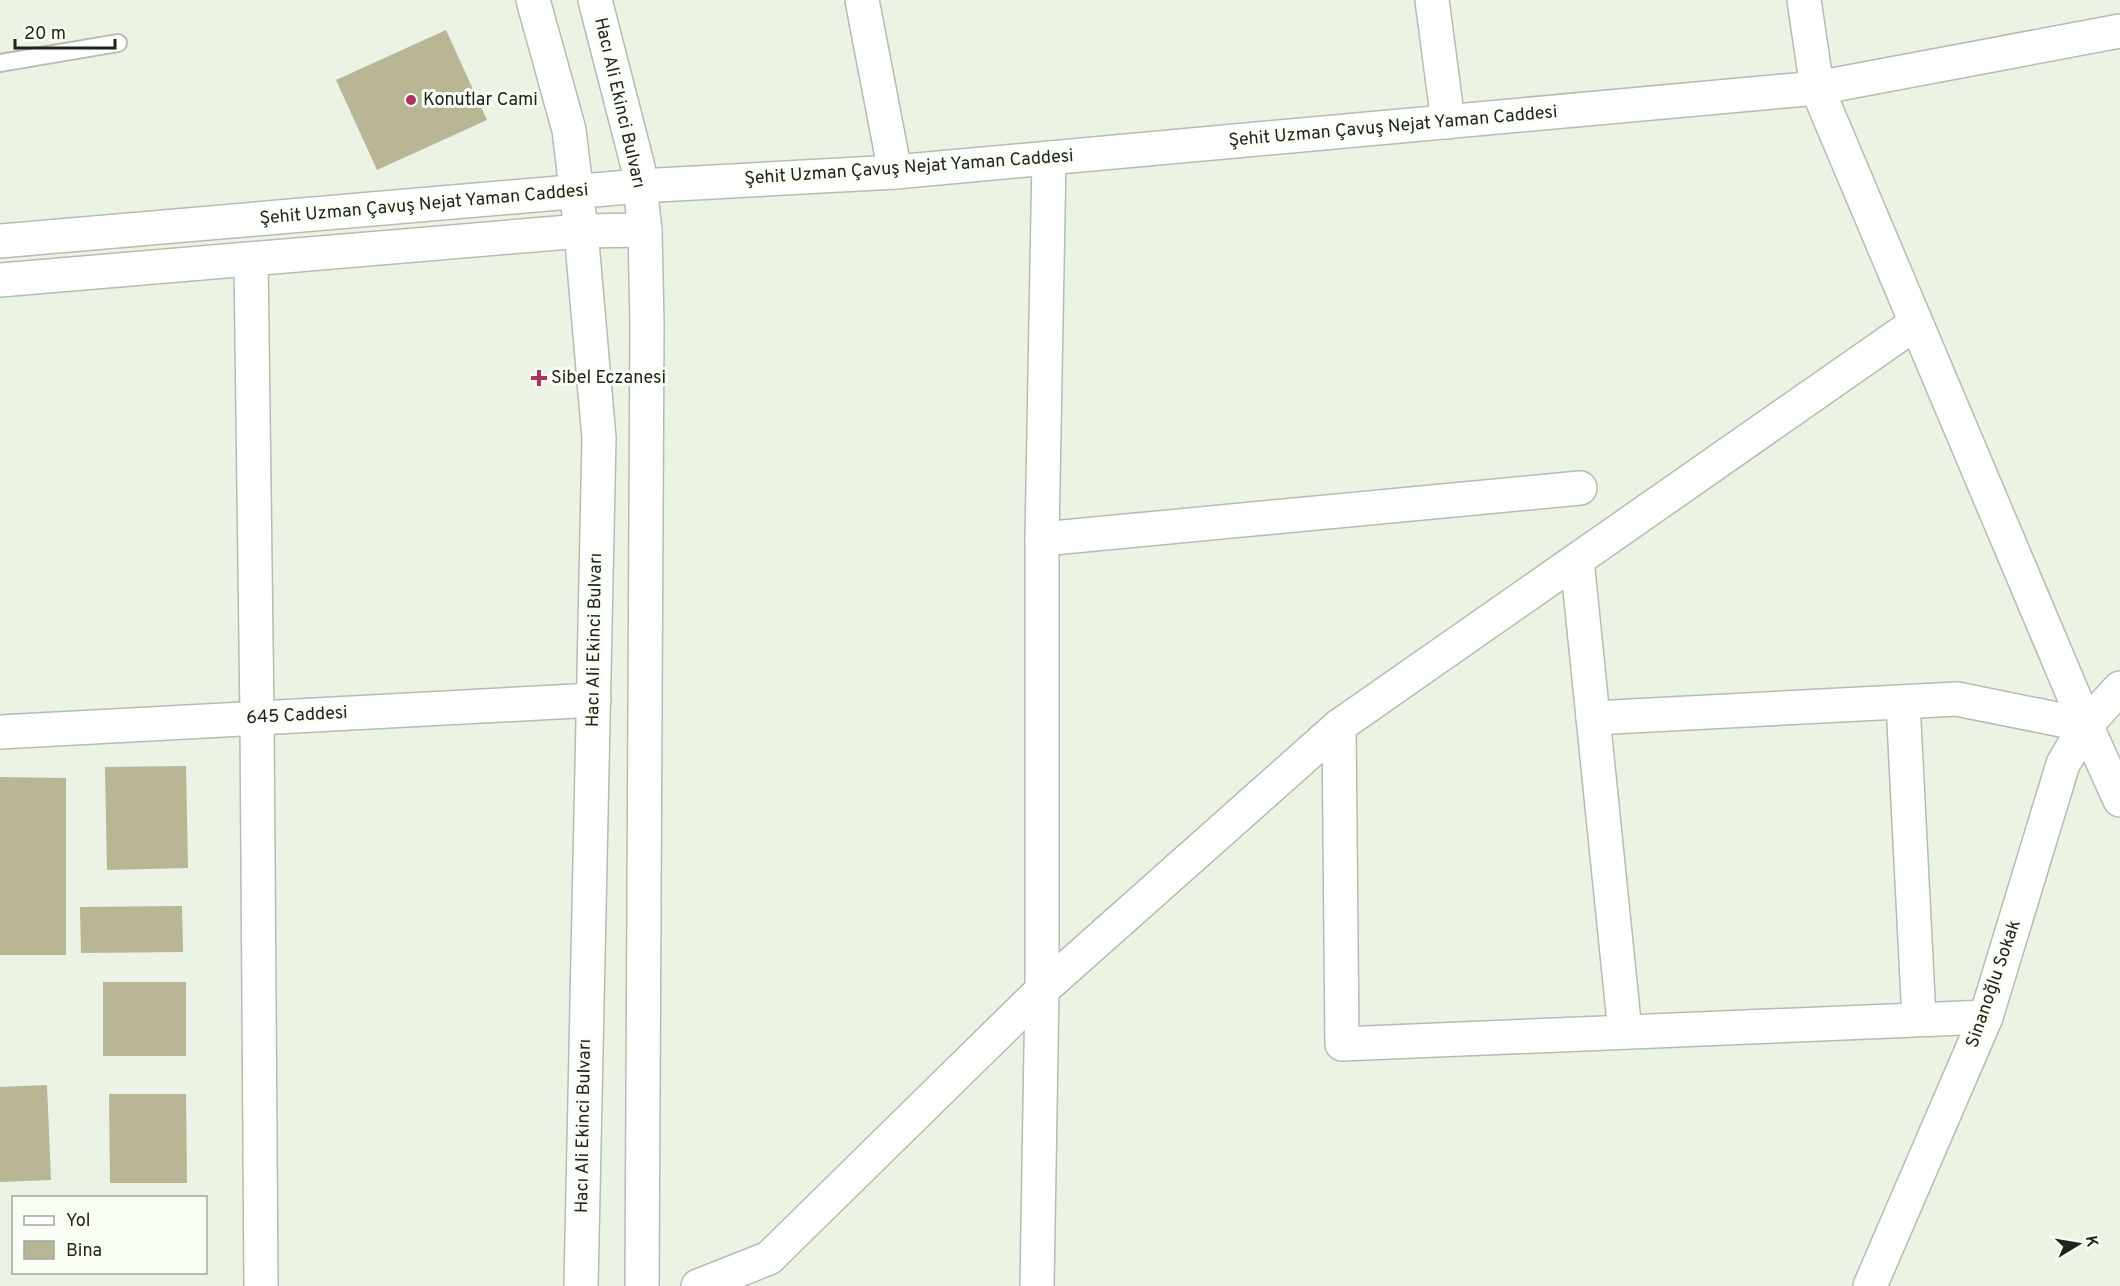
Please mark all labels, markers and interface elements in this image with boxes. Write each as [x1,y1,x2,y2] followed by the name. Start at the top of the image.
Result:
[15,12,116,50] scale bar
[588,15,650,191] street label: Hacı Ali Ekinci Bulvarı
[24,23,66,46] text: 20 m
[423,89,538,112] place label: Konutlar Cami
[404,93,418,107] marker: Konutlar Cami
[1228,101,1558,153] street label: Şehit Uzman Çavuş Nejat Yaman Caddesi
[744,145,1074,191] street label: Şehit Uzman Çavuş Nejat Yaman Caddesi
[259,179,589,231] street label: Şehit Uzman Çavuş Nejat Yaman Caddesi
[551,367,666,390] place label: Sibel Eczanesi
[532,371,546,385] marker: Sibel Eczanesi
[582,553,608,727] street label: Hacı Ali Ekinci Bulvarı
[246,702,348,730] street label: 645 Caddesi
[1961,917,2027,1051] street label: Sinanoğlu Sokak
[571,1039,597,1213] street label: Hacı Ali Ekinci Bulvarı
[12,1196,207,1274] legend
[66,1210,91,1233] text: Yol
[2048,1214,2108,1274] north arrow
[2080,1234,2102,1249] text: K
[66,1240,102,1263] text: Bina

